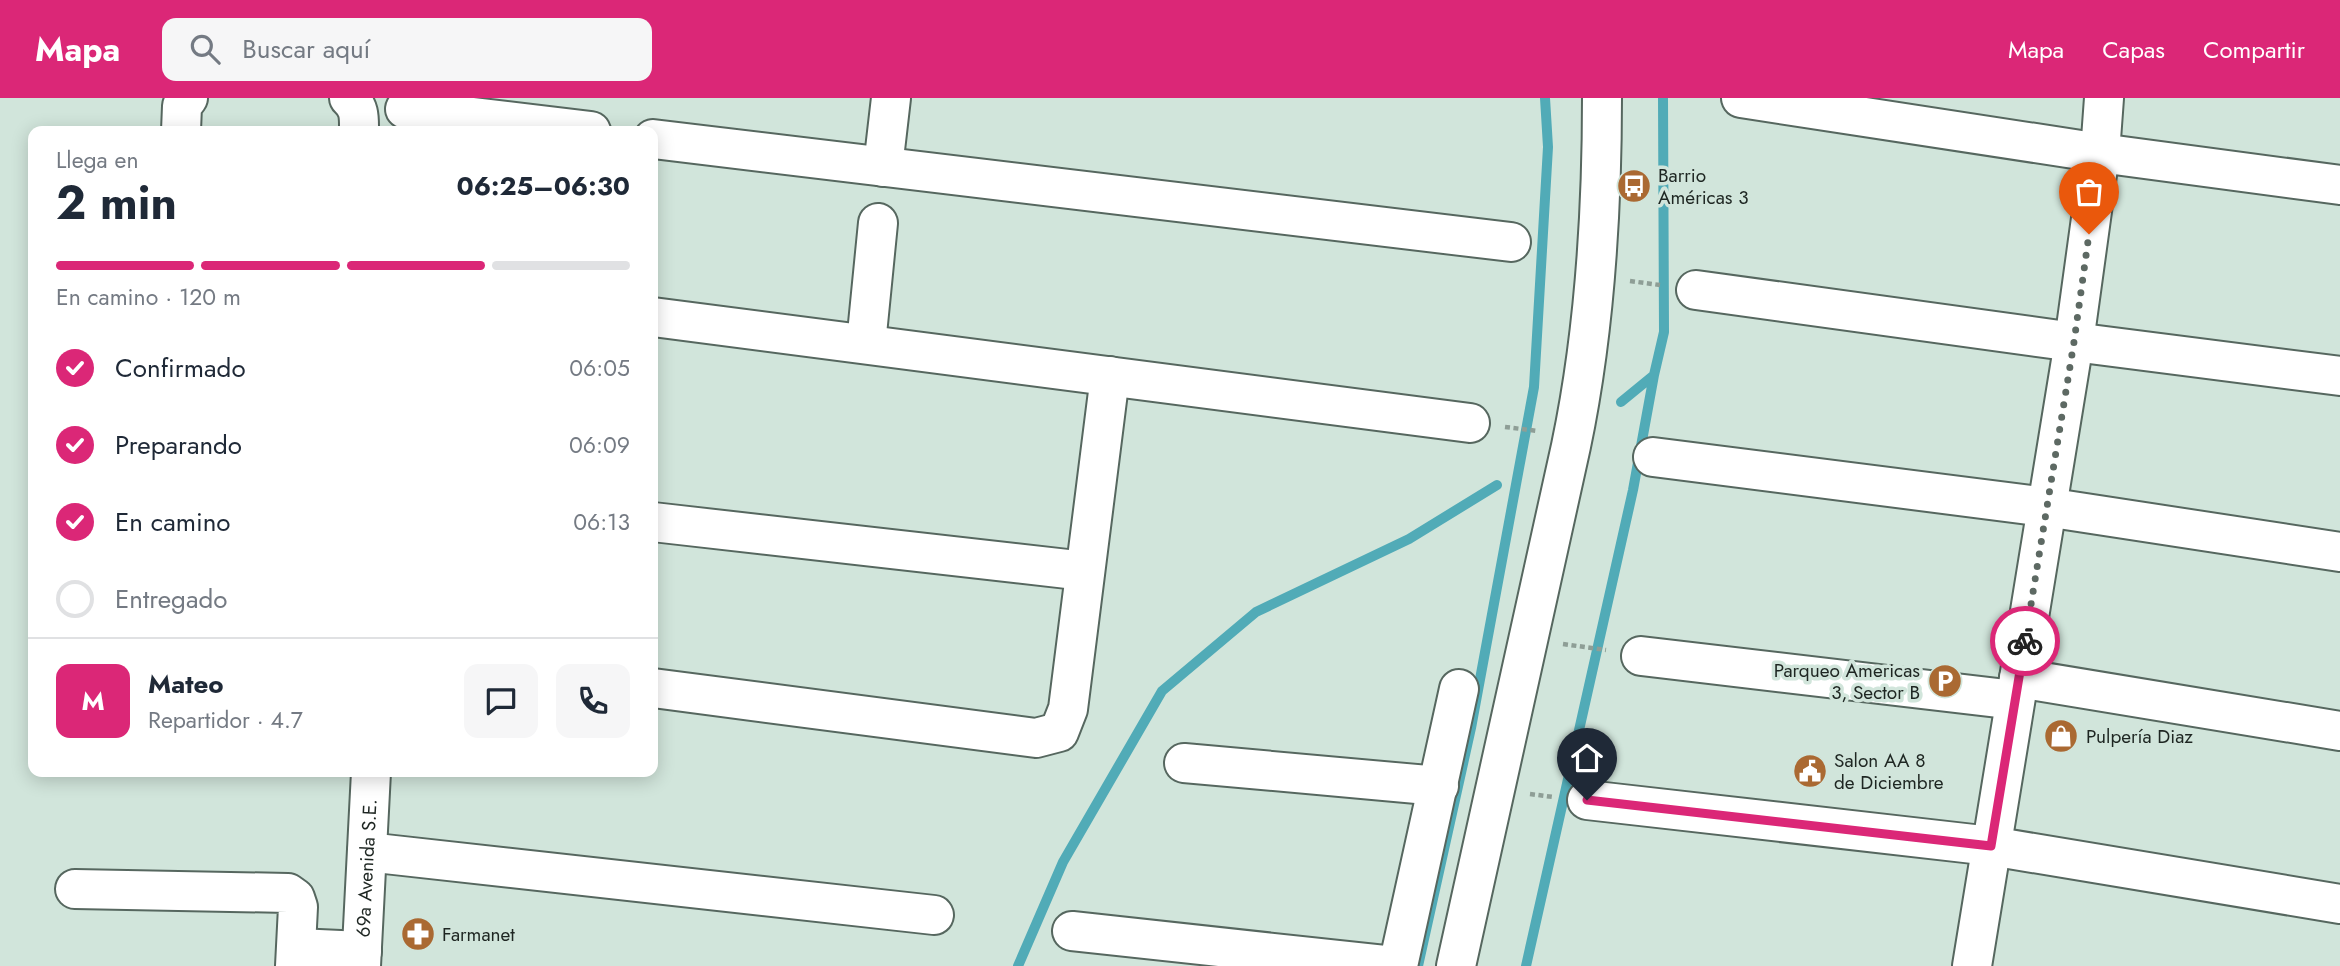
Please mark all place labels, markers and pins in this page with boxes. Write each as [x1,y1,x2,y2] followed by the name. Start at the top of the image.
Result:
[1658,162,1749,211] place label: Barrio Américas 3
[2059,162,2119,234] pin
[1615,167,1653,205] bus stop icon: Barrio Américas 3
[1774,657,1920,706] place label: Parqueo Americas 3, Sector B
[1926,662,1964,700] parking icon: Parqueo Americas 3, Sector B
[2042,717,2080,755] shop icon: Pulpería Diaz
[2086,723,2193,750] place label: Pulpería Diaz
[1557,728,1617,800] pin
[1834,747,1944,796] place label: Salon AA 8 de Diciembre
[1791,752,1829,790] public building icon: Salon AA 8 de Diciembre
[399,915,437,953] pharmacy icon: Farmanet
[442,921,515,948] place label: Farmanet

